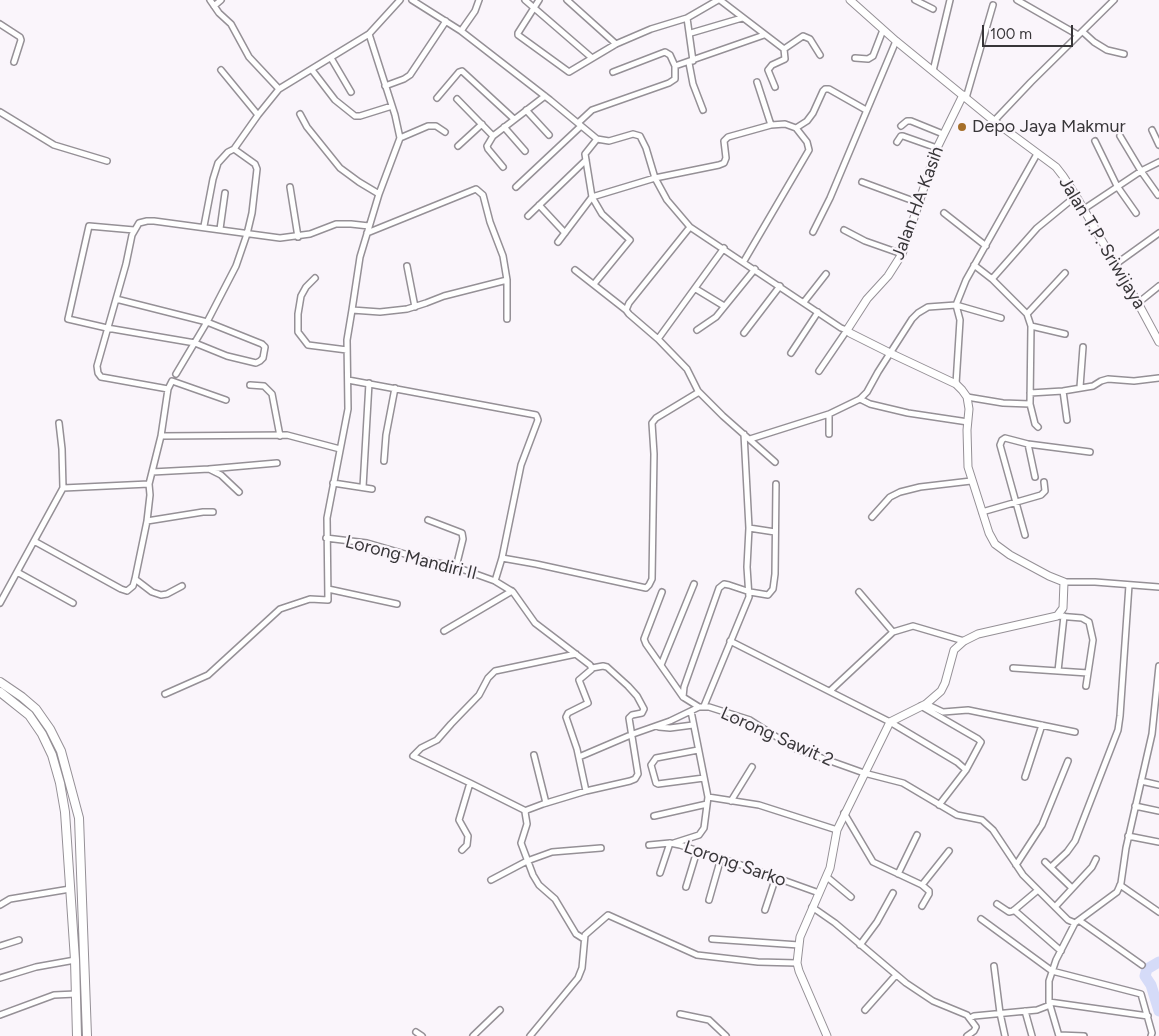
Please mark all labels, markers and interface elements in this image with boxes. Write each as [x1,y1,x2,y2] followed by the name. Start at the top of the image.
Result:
[984,15,1075,47] scale bar
[990,25,1032,43] text: 100 m
[972,116,1126,138] place label: Depo Jaya Makmur
[956,121,968,133] marker: Depo Jaya Makmur
[888,143,948,263] street label: Jalan HA Kasih
[1054,173,1150,313] street label: Jalan T.P. Sriwijaya
[343,531,479,585] street label: Lorong Mandiri II
[717,703,837,771] street label: Lorong Sawit 2
[681,836,789,892] street label: Lorong Sarko

